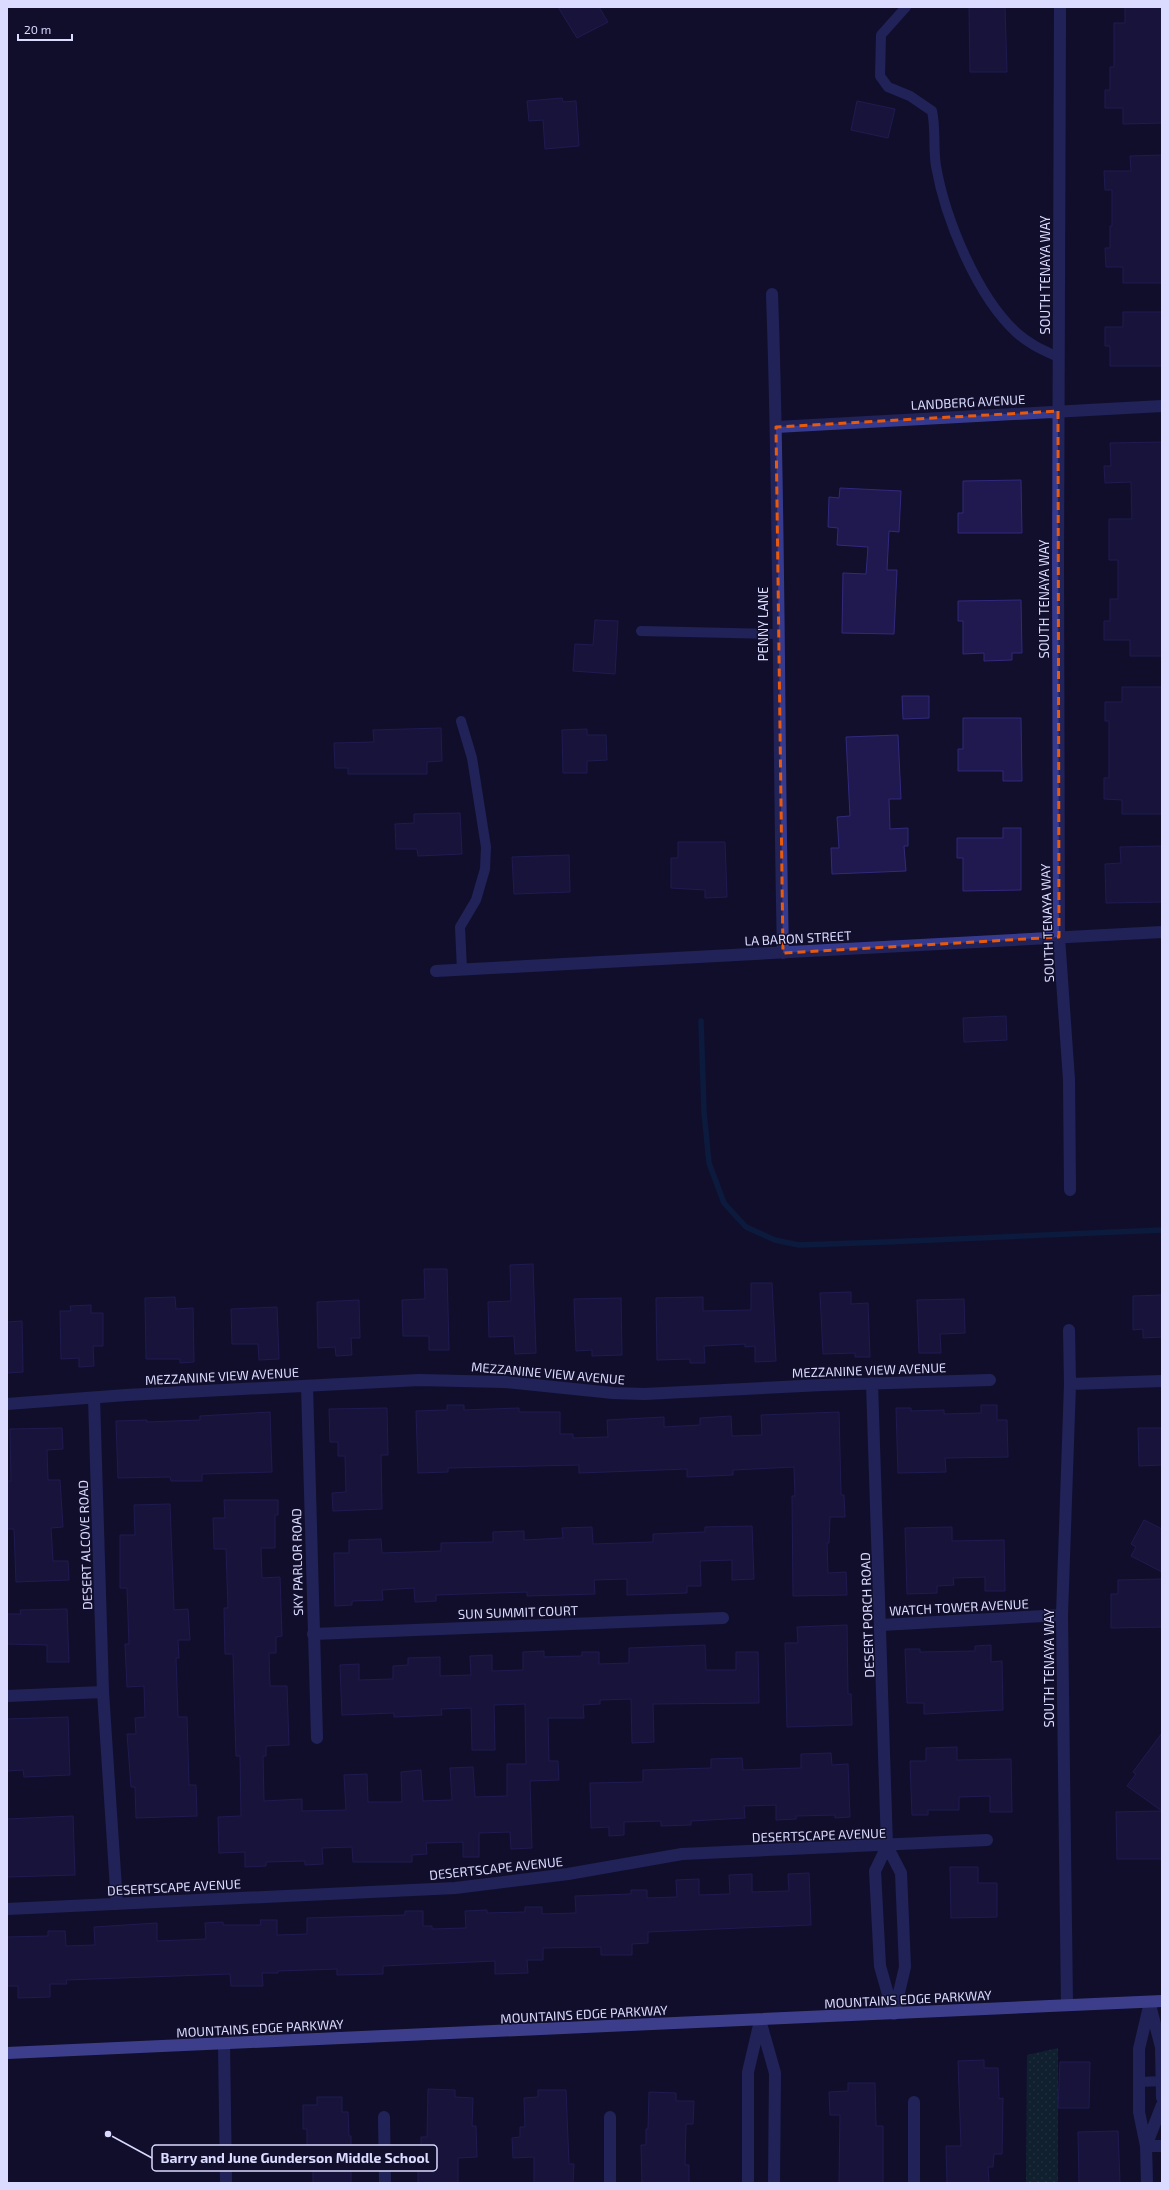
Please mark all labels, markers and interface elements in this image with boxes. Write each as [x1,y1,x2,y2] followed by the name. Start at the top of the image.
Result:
[18,16,72,42] scale bar
[24,22,51,36] text: 20 m
[1037,215,1053,334] street label: SOUTH TENAYA WAY
[910,391,1026,413] street label: LANDBERG AVENUE
[1036,539,1052,658] street label: SOUTH TENAYA WAY
[755,587,771,661] street label: PENNY LANE
[1037,863,1057,983] street label: SOUTH TENAYA WAY
[744,927,852,949] street label: LA BARON STREET
[470,1358,626,1388] street label: MEZZANINE VIEW AVENUE
[792,1359,946,1381] street label: MEZZANINE VIEW AVENUE
[145,1364,299,1388] street label: MEZZANINE VIEW AVENUE
[75,1480,95,1610] street label: DESERT ALCOVE ROAD
[288,1508,306,1616] street label: SKY PARLOR ROAD
[857,1552,877,1678] street label: DESERT PORCH ROAD
[889,1595,1029,1619] street label: WATCH TOWER AVENUE
[458,1602,579,1622] street label: SUN SUMMIT COURT
[1041,1608,1057,1727] street label: SOUTH TENAYA WAY
[752,1825,886,1845] street label: DESERTSCAPE AVENUE
[428,1853,564,1883] street label: DESERTSCAPE AVENUE
[107,1875,241,1899] street label: DESERTSCAPE AVENUE
[824,1987,993,2011] street label: MOUNTAINS EDGE PARKWAY
[500,2002,669,2026] street label: MOUNTAINS EDGE PARKWAY
[176,2016,345,2040] street label: MOUNTAINS EDGE PARKWAY
[152,2145,437,2171] callout: Barry and June Gunderson Middle School
[161,2149,430,2166] text: Barry and June Gunderson Middle School

